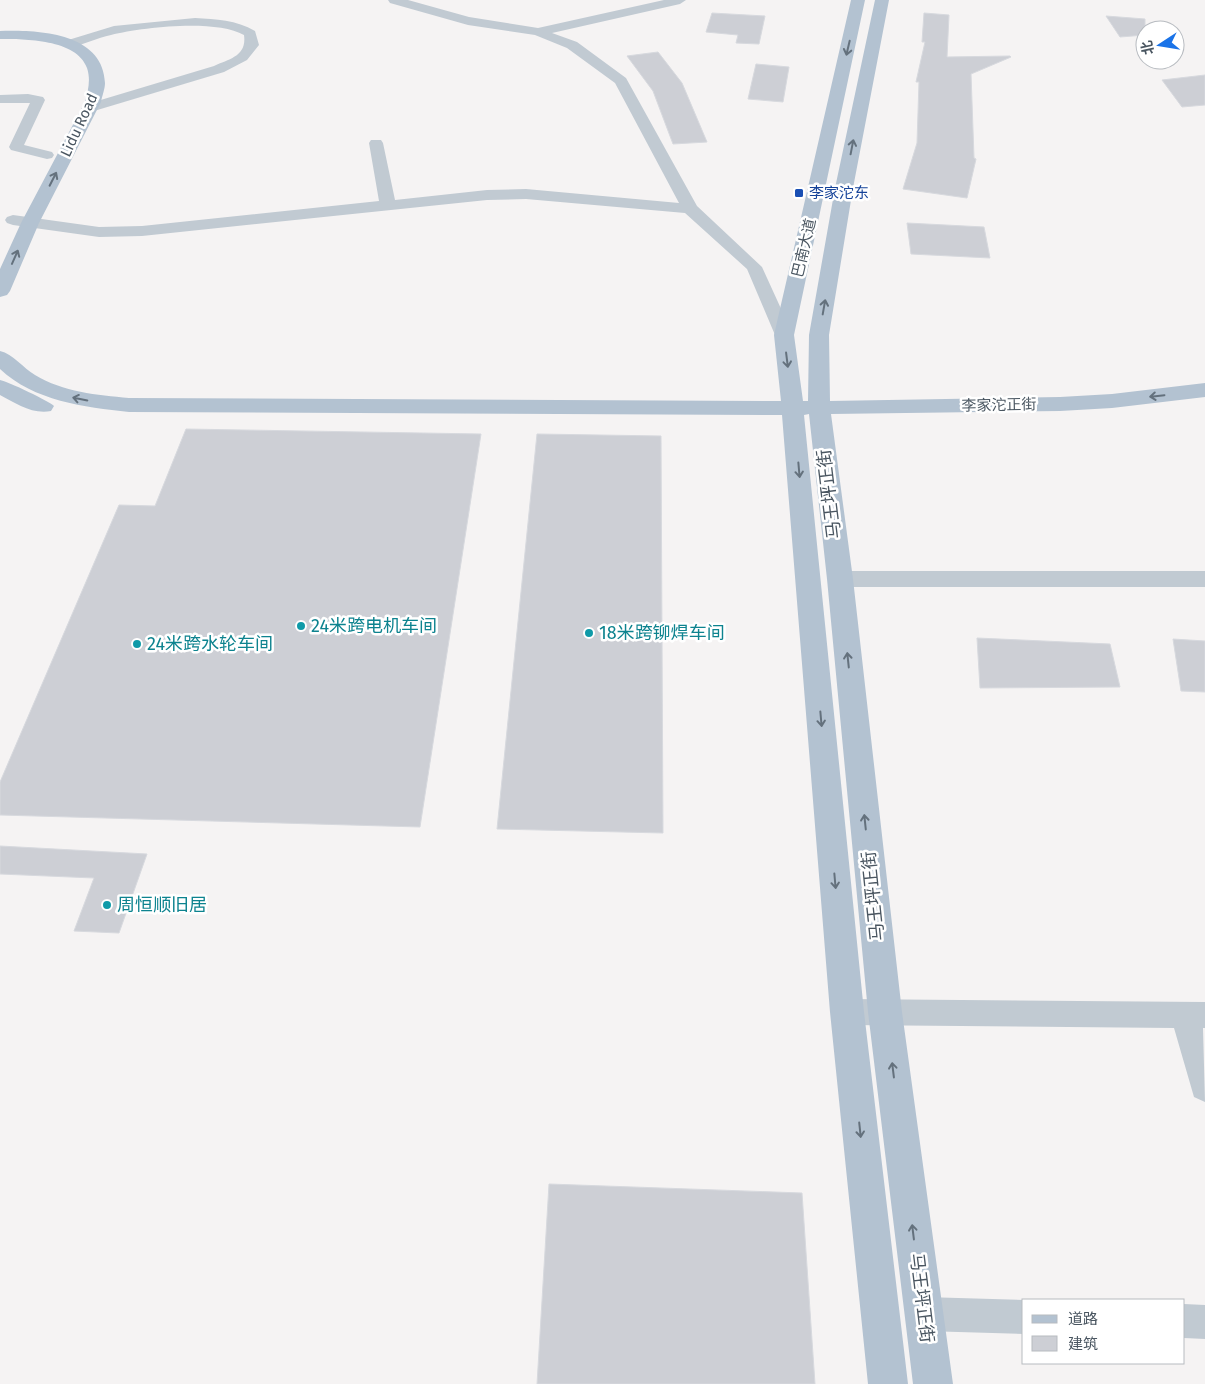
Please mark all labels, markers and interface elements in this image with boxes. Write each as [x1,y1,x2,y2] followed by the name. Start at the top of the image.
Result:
[1135,20,1185,70] north arrow
[843,39,852,55] one-way arrow
[1138,39,1158,56] text: 北
[56,90,102,160] street label: Lidu Road
[848,139,857,155] one-way arrow
[48,172,58,187] one-way arrow
[809,184,869,202] place label: 李家沱东
[793,187,805,199] marker: 李家沱东
[788,217,820,279] street label: 巴南大道
[11,250,21,265] one-way arrow
[819,299,829,315] one-way arrow
[782,352,792,368] one-way arrow
[1149,391,1165,401] one-way arrow
[72,394,88,403] one-way arrow
[961,395,1037,415] street label: 李家沱正街
[813,448,845,540] street label: 马王坪正街
[794,462,803,478] one-way arrow
[311,615,437,637] place label: 24米跨电机车间
[295,620,307,632] marker: 24米跨电机车间
[599,622,725,644] place label: 18米跨铆焊车间
[583,627,595,639] marker: 18米跨铆焊车间
[147,633,273,655] place label: 24米跨水轮车间
[131,638,143,650] marker: 24米跨水轮车间
[843,653,853,669] one-way arrow
[816,711,826,727] one-way arrow
[860,814,870,830] one-way arrow
[857,850,889,942] street label: 马王坪正街
[831,873,840,889] one-way arrow
[117,894,207,916] place label: 周恒顺旧居
[101,899,113,911] marker: 周恒顺旧居
[887,1063,897,1079] one-way arrow
[855,1121,865,1137] one-way arrow
[908,1224,918,1240] one-way arrow
[906,1252,938,1344] street label: 马王坪正街
[1022,1299,1185,1364] legend
[1068,1310,1098,1328] text: 道路
[1068,1335,1098,1353] text: 建筑

